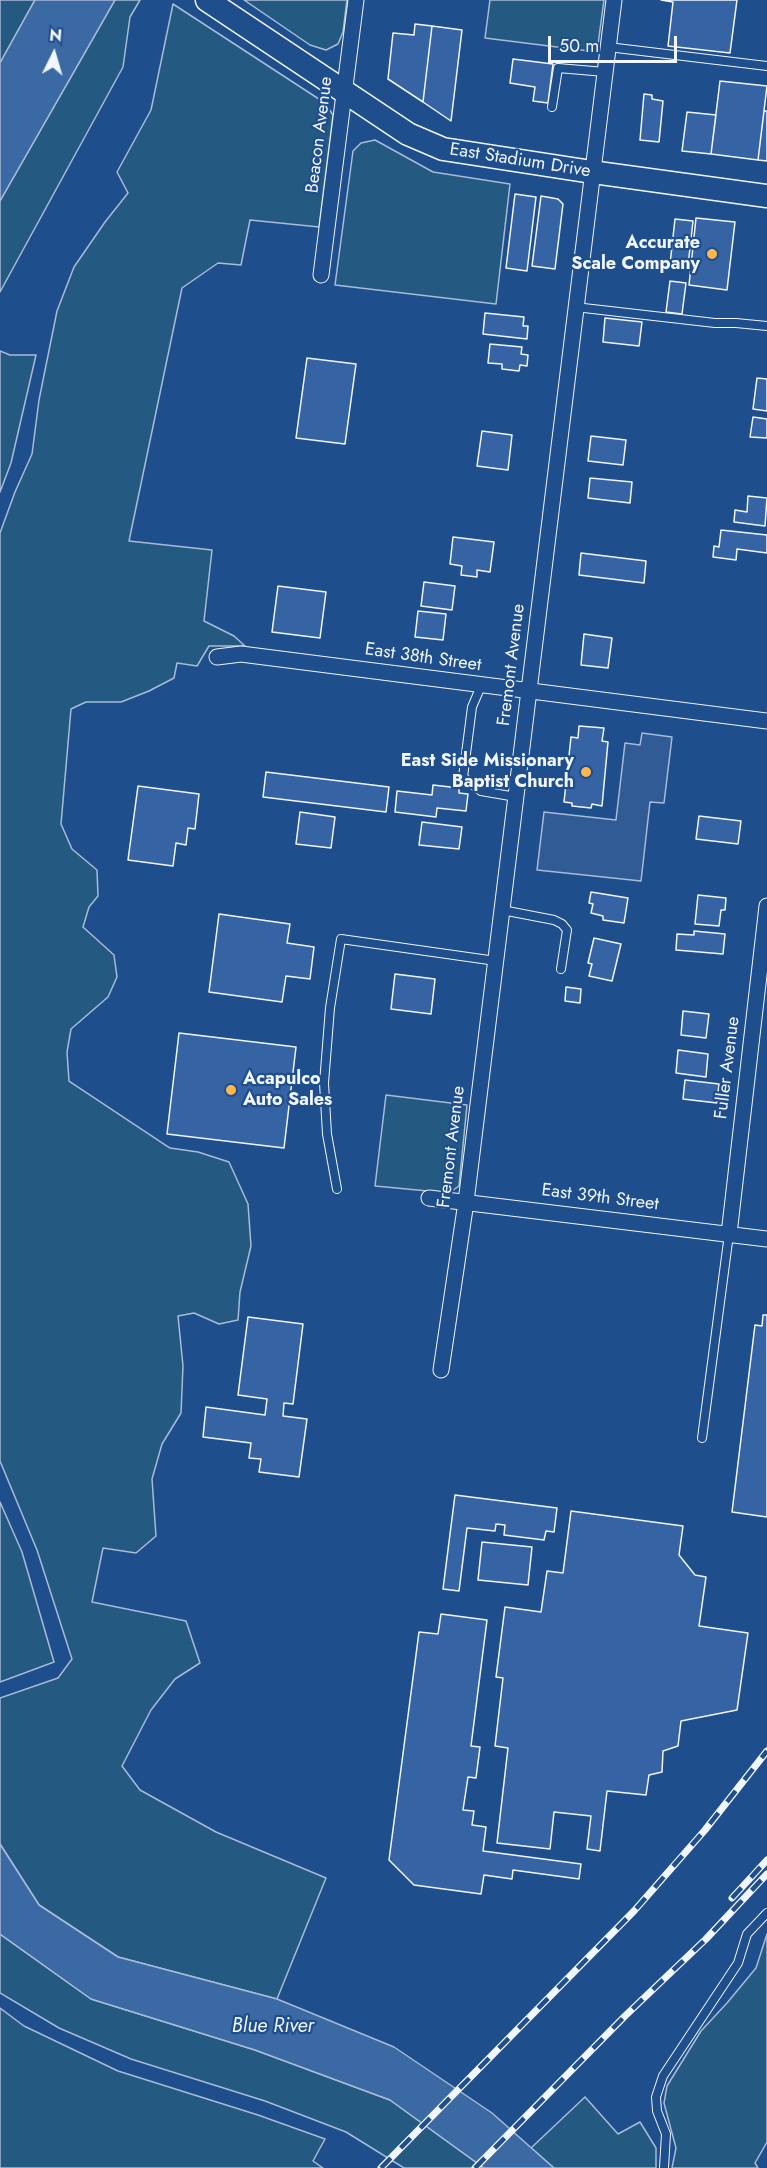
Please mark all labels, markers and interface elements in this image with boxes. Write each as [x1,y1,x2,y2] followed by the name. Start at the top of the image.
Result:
[24,24,84,84] north arrow
[48,24,63,48] text: N
[551,24,680,62] scale bar
[559,33,599,59] text: 50 m
[302,75,338,195] street label: Beacon Avenue
[448,139,592,183] street label: East Stadium Drive
[571,233,700,276] place label: Accurate Scale Company
[705,247,719,261] marker: Accurate Scale Company
[494,603,530,727] street label: Fremont Avenue
[363,639,483,677] street label: East 38th Street
[401,751,574,794] place label: East Side Missionary Baptist Church
[579,765,593,779] marker: East Side Missionary Baptist Church
[711,1015,745,1121] street label: Fuller Avenue
[243,1069,332,1112] place label: Acapulco Auto Sales
[224,1083,238,1097] marker: Acapulco Auto Sales
[434,1085,470,1209] street label: Fremont Avenue
[540,1180,660,1216] street label: East 39th Street
[232,2015,314,2039] water label: Blue River

